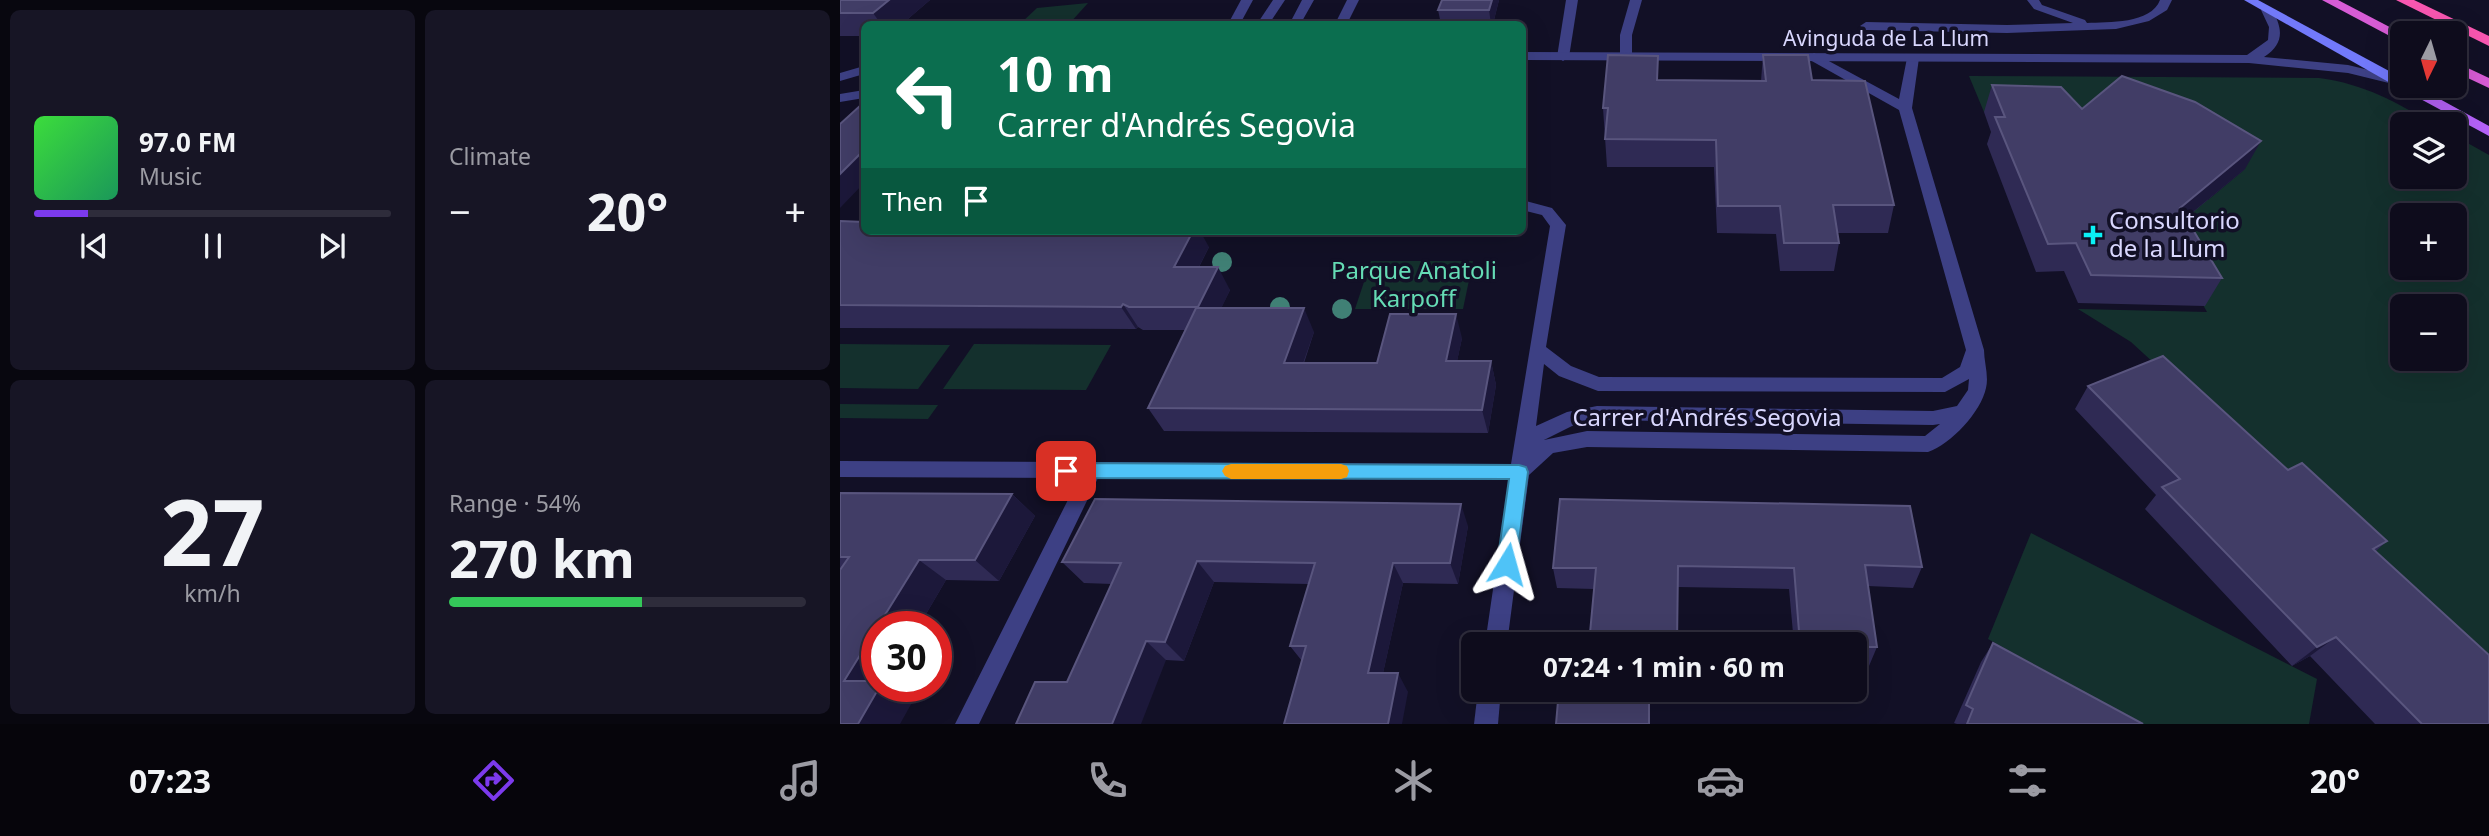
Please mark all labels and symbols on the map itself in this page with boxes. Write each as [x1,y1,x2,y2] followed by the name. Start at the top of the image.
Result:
[2390,21,2468,98] north arrow
[1783,24,1989,52] street label: Avinguda de La Llum
[2109,203,2240,264] place label: Consultorio de la Llum
[2083,225,2103,245] marker: Consultorio de la Llum
[1331,253,1497,314] park label: Parque Anatoli Karpoff
[1572,400,1842,433] street label: Carrer d'Andrés Segovia
[1036,441,1096,501] pin
[1470,527,1544,601] position arrow
[861,611,952,702] speed limit sign: 30

